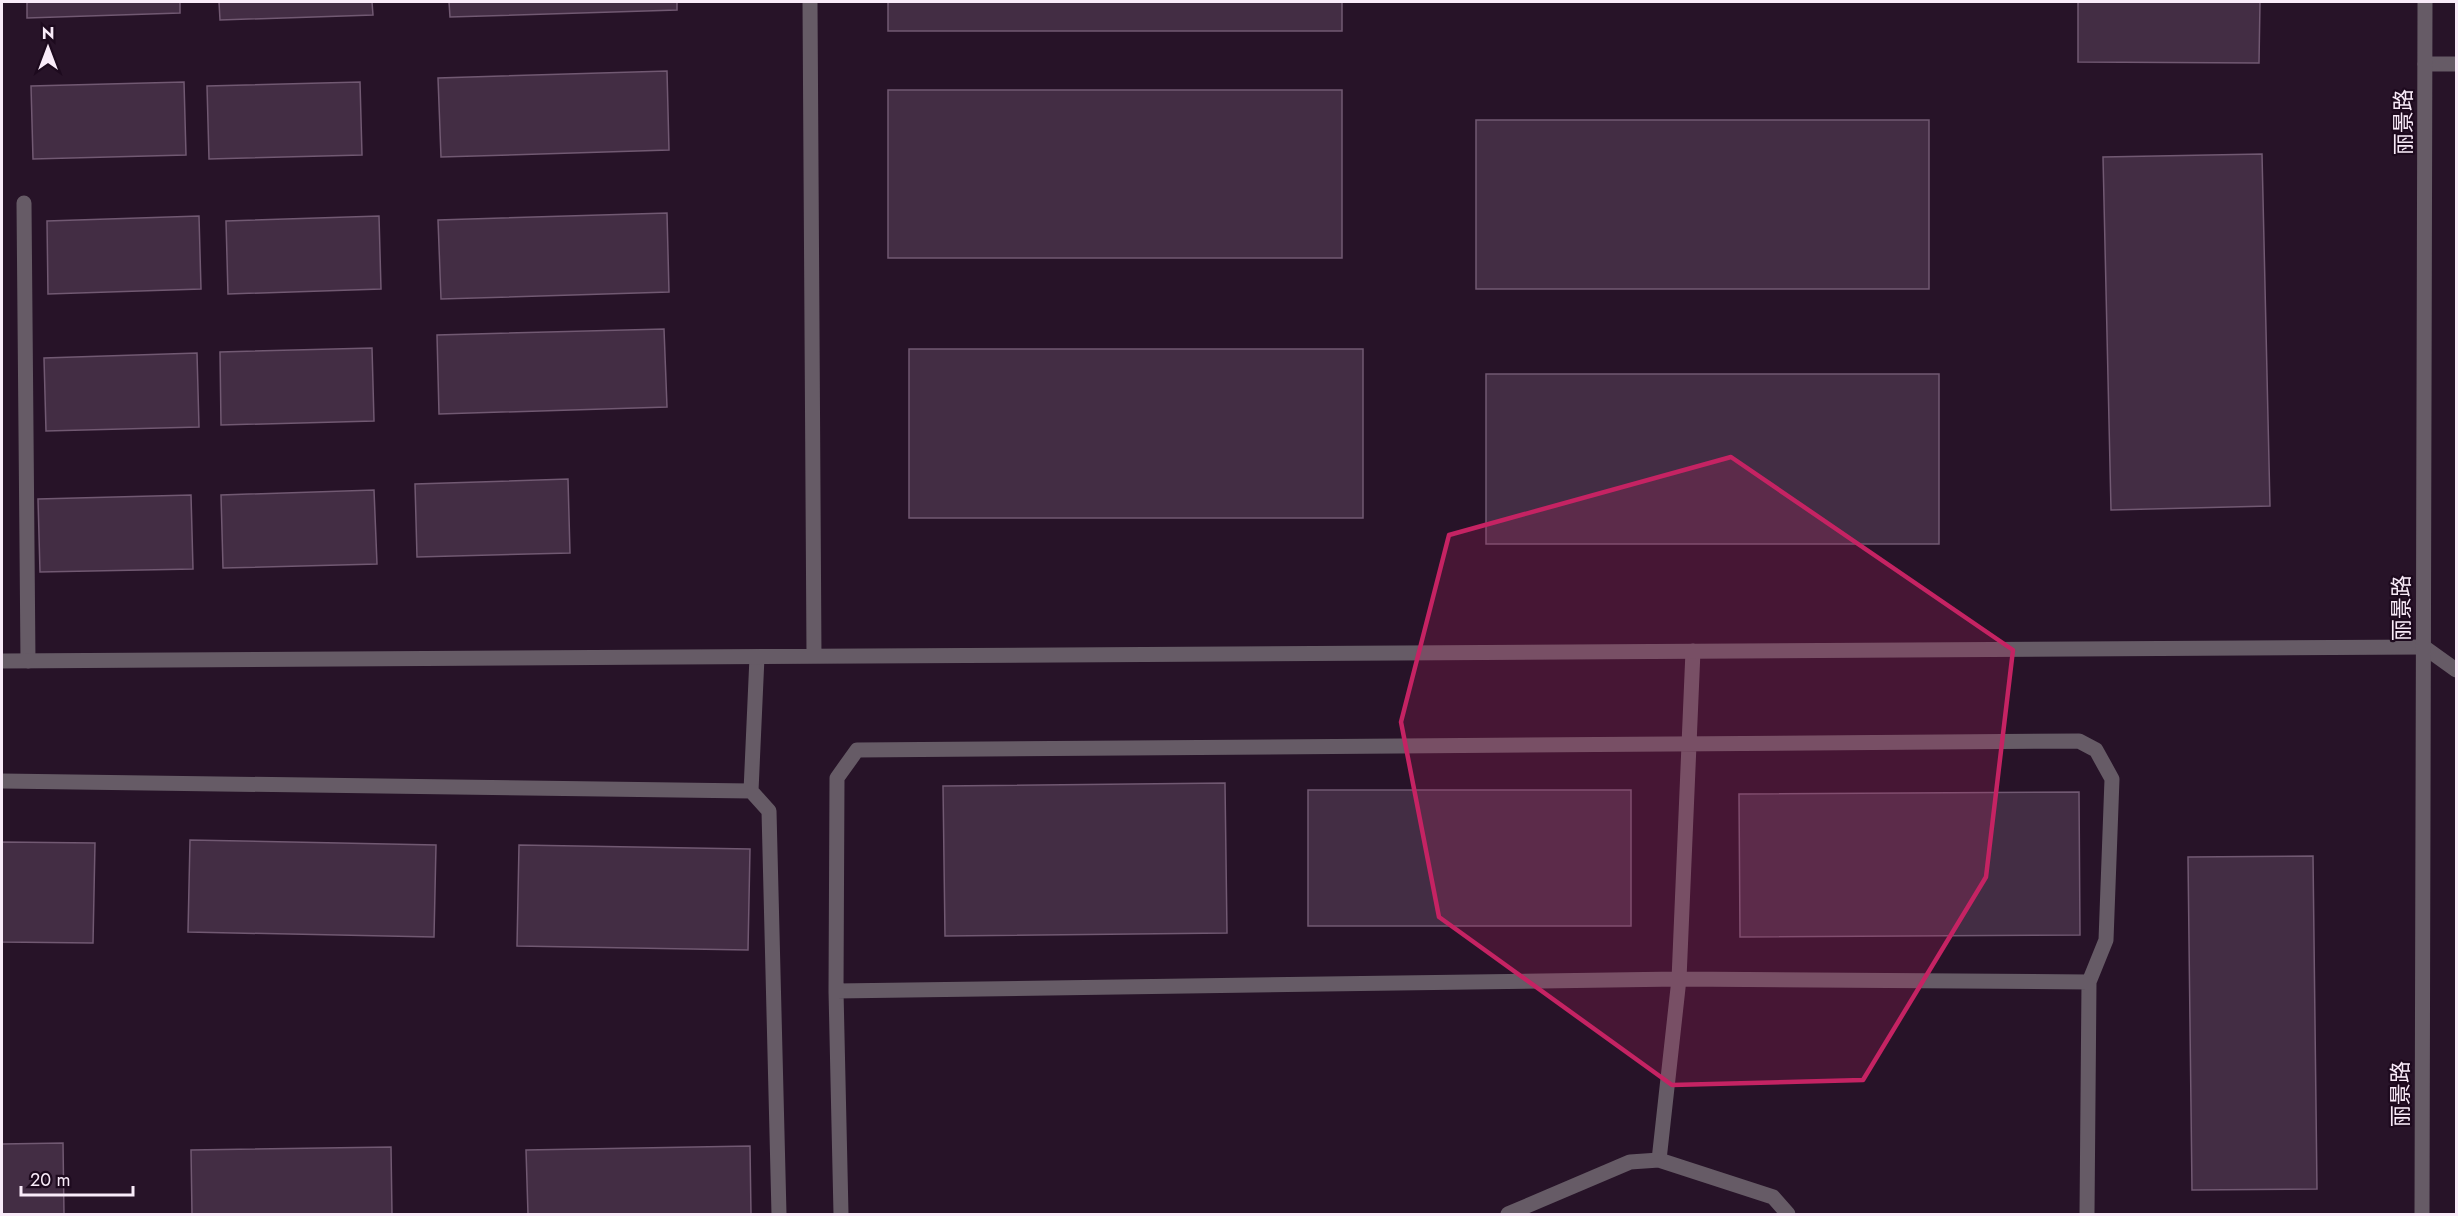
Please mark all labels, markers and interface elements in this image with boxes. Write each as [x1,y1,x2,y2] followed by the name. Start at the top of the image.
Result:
[18,18,78,78] north arrow
[42,22,54,45] text: N
[2387,89,2419,155] street label: 丽景路
[2385,575,2417,641] street label: 丽景路
[2384,1061,2416,1127] street label: 丽景路
[21,1159,134,1197] scale bar
[30,1167,70,1193] text: 20 m

